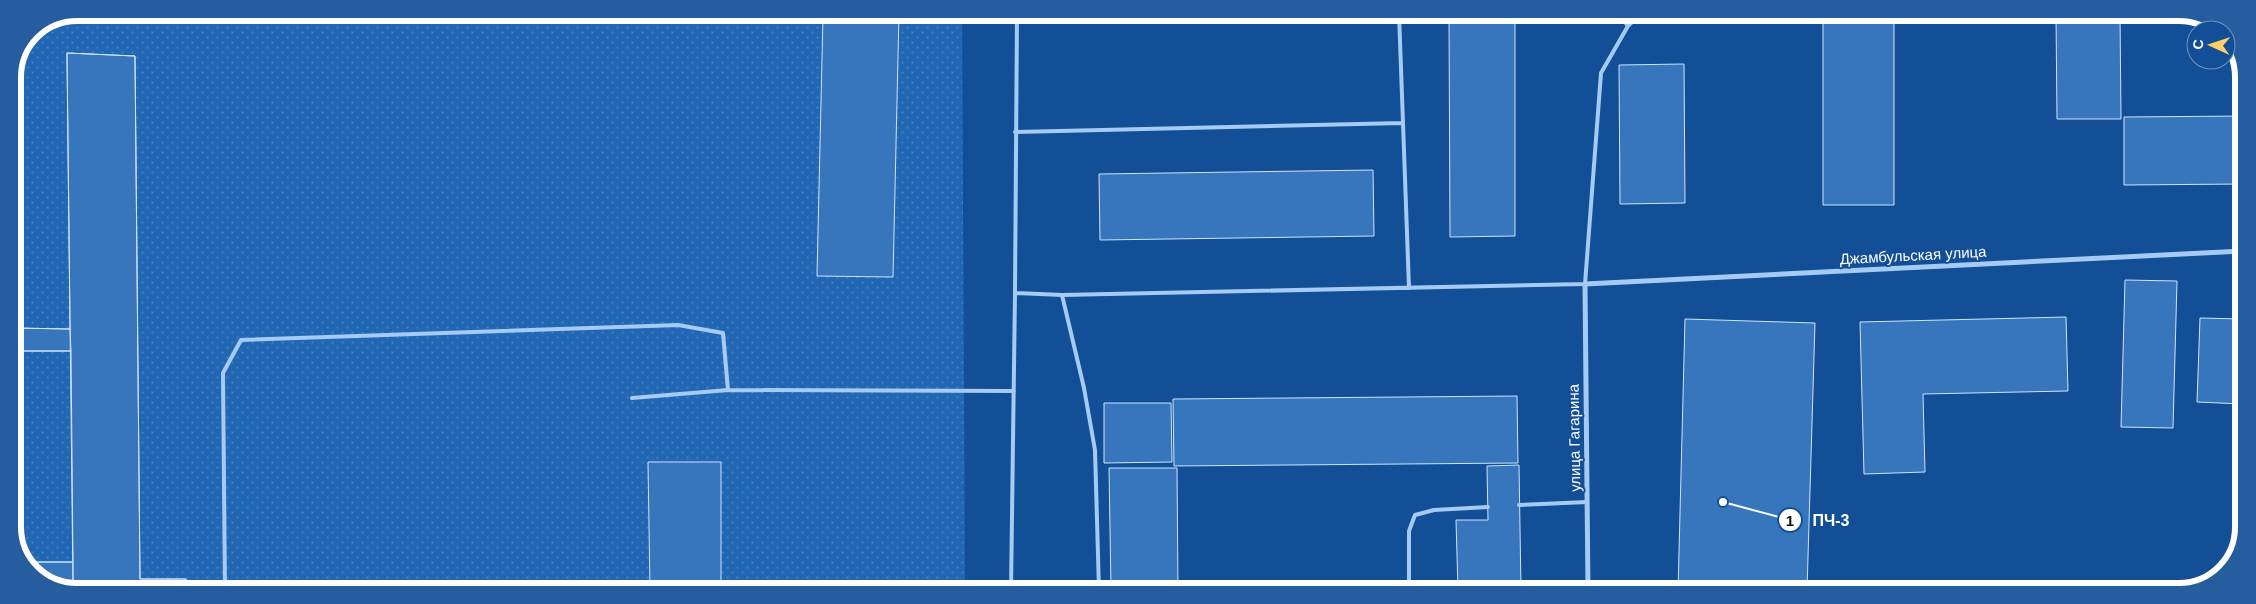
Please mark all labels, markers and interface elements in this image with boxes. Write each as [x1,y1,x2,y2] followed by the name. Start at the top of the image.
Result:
[2186,20,2236,70] north arrow
[2190,39,2206,50] text: С
[1839,243,1987,267] street label: Джамбульская улица
[1565,383,1583,492] street label: улица Гагарина
[1778,505,1859,536] callout: ПЧ-3
[1786,512,1794,529] text: 1
[1813,512,1850,529] text: ПЧ-3

